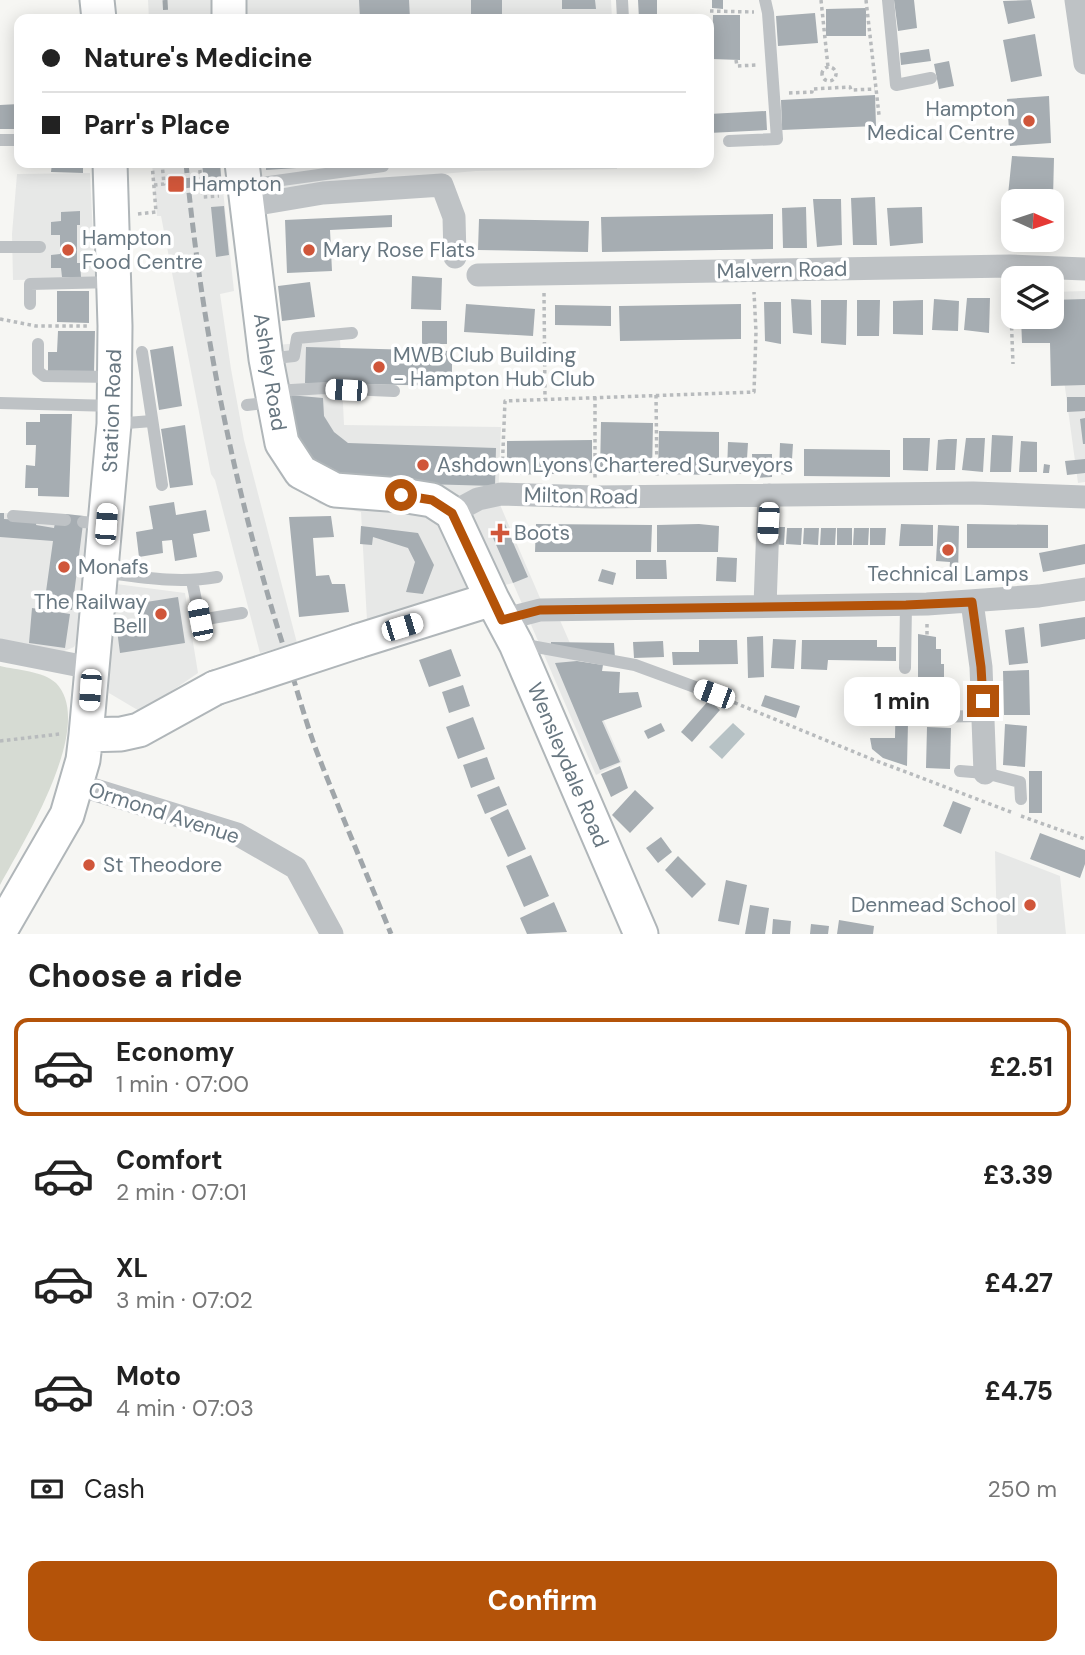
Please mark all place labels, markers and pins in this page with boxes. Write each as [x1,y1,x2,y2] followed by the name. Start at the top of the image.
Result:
[867,95,1015,147] place label: Hampton Medical Centre
[1021,113,1037,129] marker: Hampton Medical Centre
[192,170,282,198] place label: Hampton
[166,174,186,194] marker: Hampton
[82,224,203,276] place label: Hampton Food Centre
[323,236,475,264] place label: Mary Rose Flats
[60,242,76,258] marker: Hampton Food Centre
[301,242,317,258] marker: Mary Rose Flats
[393,341,595,393] place label: MWB Club Building - Hampton Hub Club
[371,359,387,375] marker: MWB Club Building - Hampton Hub Club
[437,451,793,479] place label: Ashdown Lyons Chartered Surveyors
[415,457,431,473] marker: Ashdown Lyons Chartered Surveyors
[514,519,570,547] place label: Boots
[492,525,508,541] marker: Boots
[940,542,956,558] marker: Technical Lamps
[78,553,149,581] place label: Monafs
[56,559,72,575] marker: Monafs
[867,560,1029,588] place label: Technical Lamps
[34,588,147,640] place label: The Railway Bell
[153,606,169,622] marker: The Railway Bell
[103,851,222,879] place label: St Theodore
[81,857,97,873] marker: St Theodore
[851,891,1016,919] place label: Denmead School
[1022,897,1038,913] marker: Denmead School

